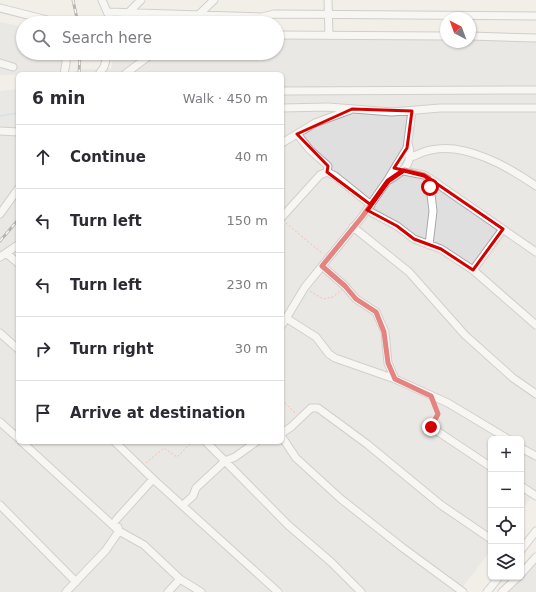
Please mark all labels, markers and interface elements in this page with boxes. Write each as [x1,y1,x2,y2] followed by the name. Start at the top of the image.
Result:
[440,12,476,48] north arrow
[16,16,284,60] search box
[30,27,52,49] icon: search
[62,29,152,47] text: Search here
[32,88,85,108] text: 6 min
[183,91,268,106] text: Walk · 450 m
[32,146,54,168] icon: ahead
[70,148,146,166] text: Continue
[235,149,268,164] text: 40 m
[421,178,439,196] route start
[32,210,54,232] icon: left
[70,212,142,230] text: Turn left
[226,213,268,228] text: 150 m
[32,274,54,296] icon: left
[70,276,142,294] text: Turn left
[226,277,268,292] text: 230 m
[32,338,54,360] icon: right
[70,340,154,358] text: Turn right
[235,341,268,356] text: 30 m
[32,402,54,424] icon: arrive
[70,404,245,422] text: Arrive at destination
[422,418,440,436] route end
[488,436,524,580] map controls
[488,436,524,472] button: +
[488,472,524,508] button: −
[488,508,524,544] button: locate
[488,544,524,580] button: layers

